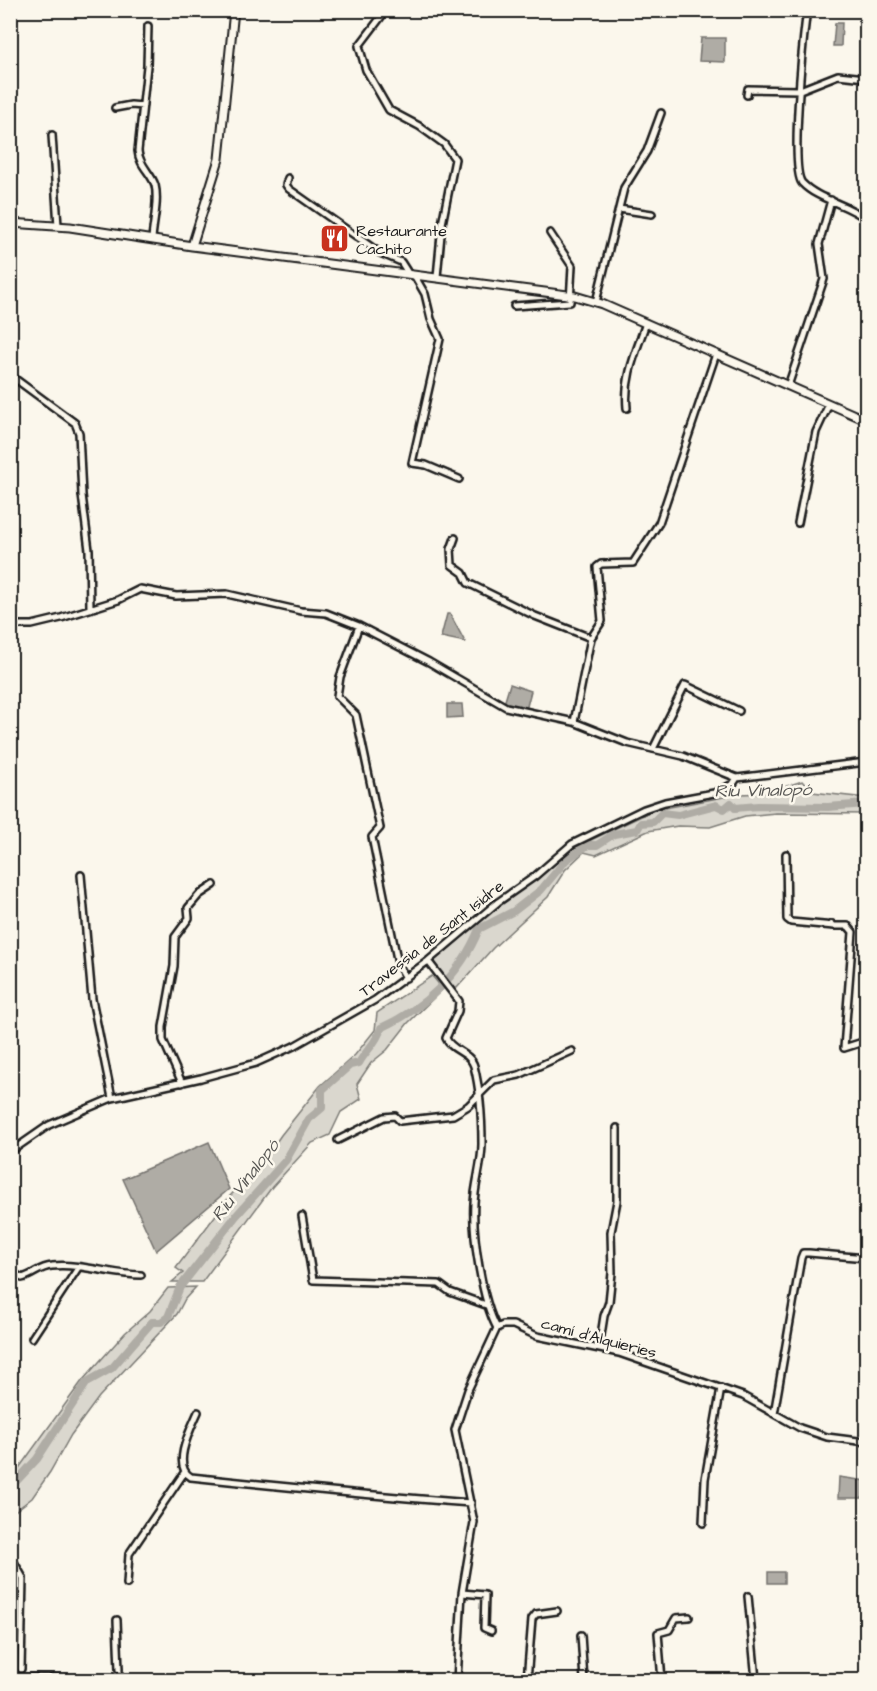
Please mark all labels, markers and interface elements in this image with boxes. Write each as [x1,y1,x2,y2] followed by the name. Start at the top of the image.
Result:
[356,220,447,260] place label: Restaurante Cachito
[319,223,351,255] restaurant icon: Restaurante Cachito
[714,777,814,804] water label: Riu Vinalopó
[355,875,509,1002] street label: Travessia de Sant Isidre
[206,1133,286,1226] water label: Riu Vinalopó
[539,1312,659,1364] street label: camí d'Alquieries

